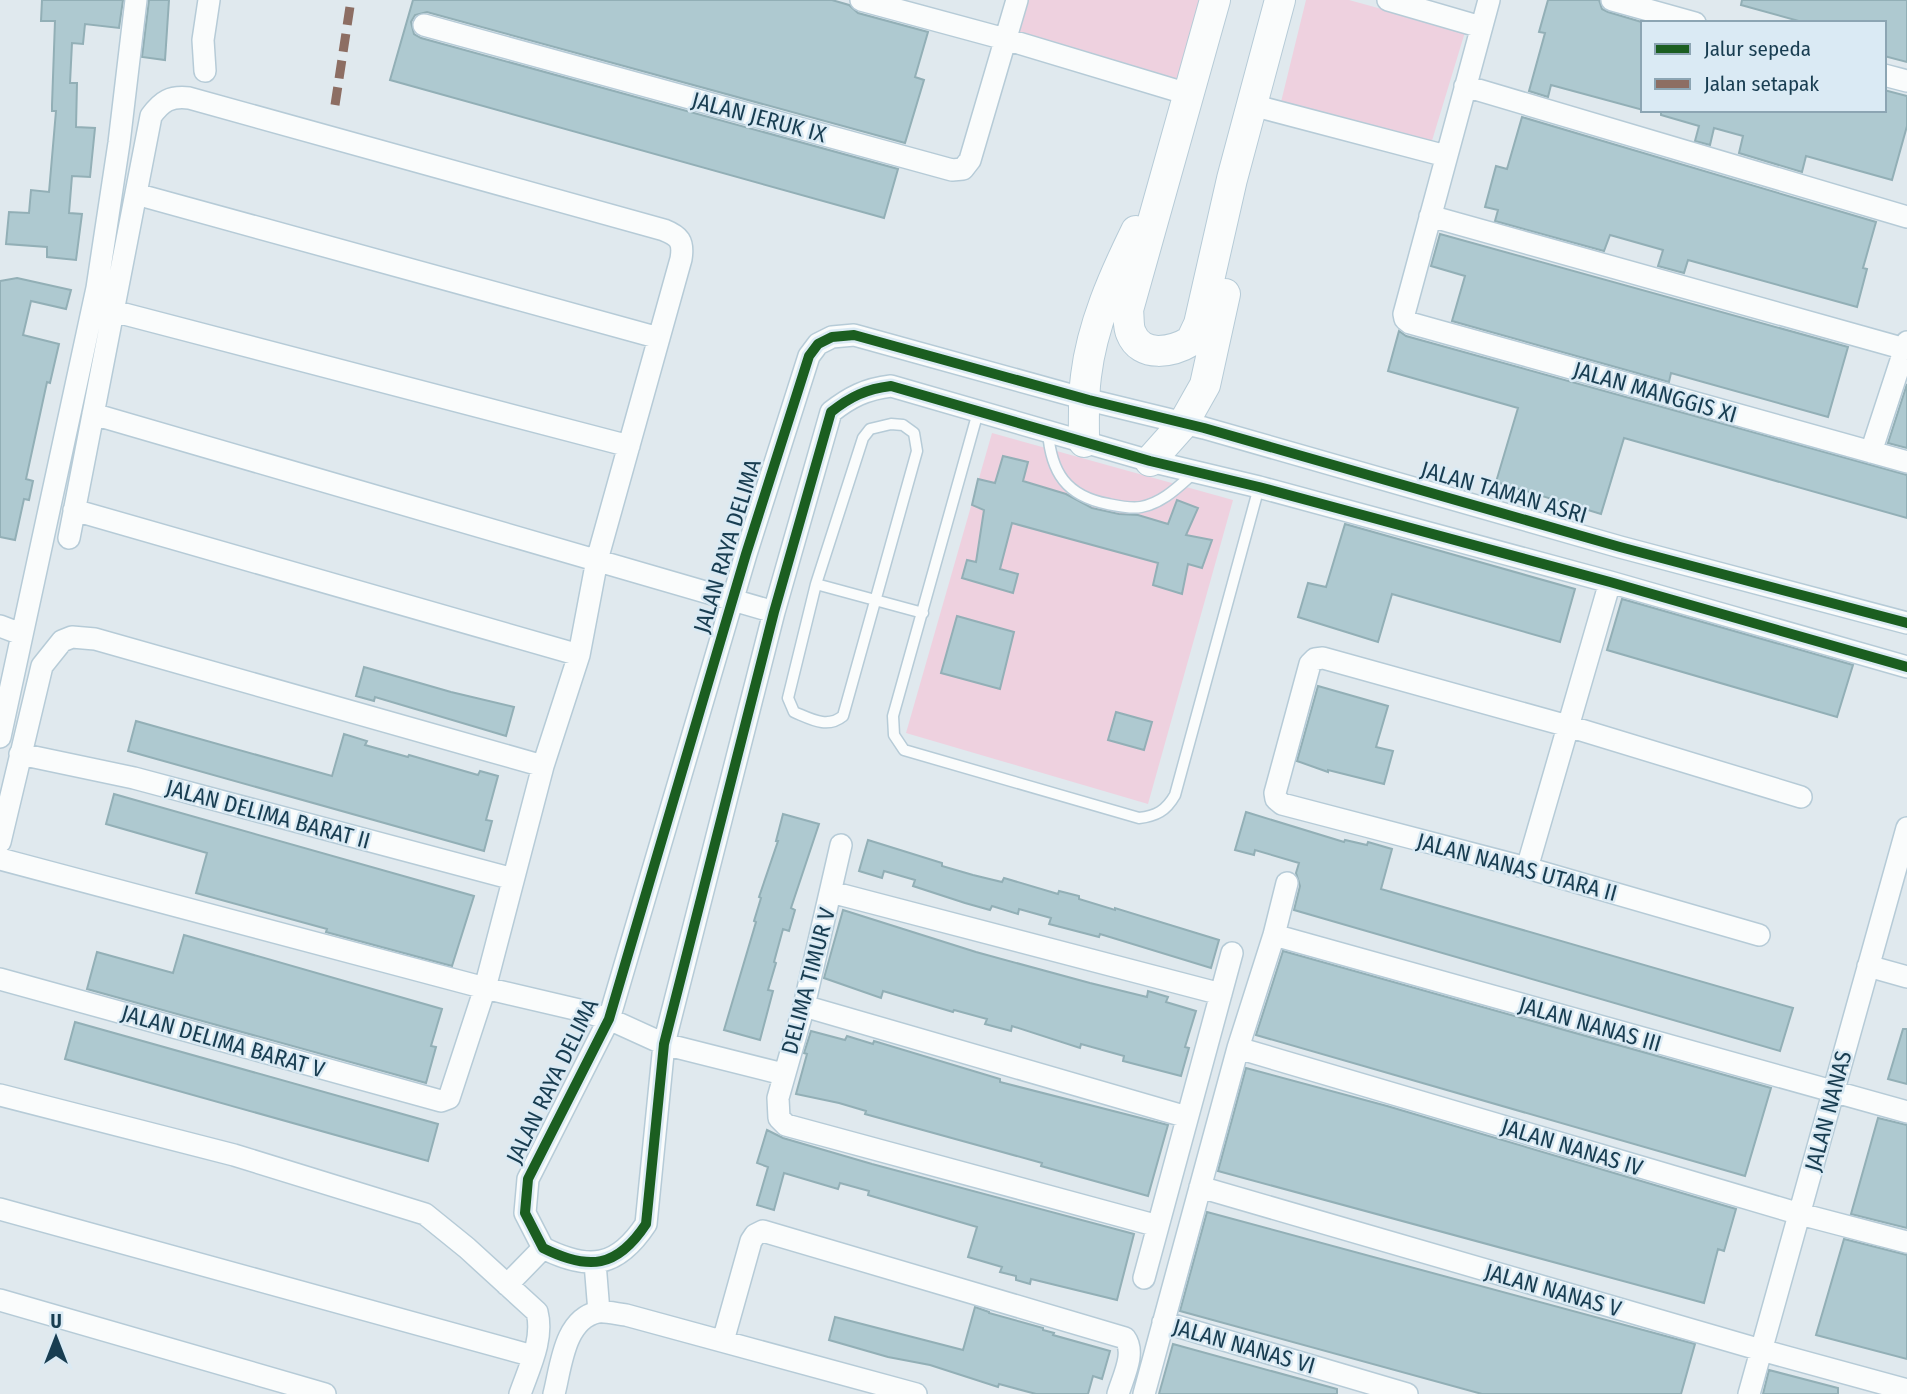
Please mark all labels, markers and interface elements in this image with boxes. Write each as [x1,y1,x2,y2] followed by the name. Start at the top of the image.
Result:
[1641,21,1886,112] legend
[1704,36,1811,62] text: Jalur sepeda
[1704,71,1819,97] text: Jalan setapak
[689,86,830,149] street label: JALAN JERUK IX
[1570,355,1740,429] street label: JALAN MANGGIS XI
[1418,455,1590,529] street label: JALAN TAMAN ASRI
[687,456,767,636] street label: JALAN RAYA DELIMA
[163,773,373,855] street label: JALAN DELIMA BARAT II
[1414,827,1620,907] street label: JALAN NANAS UTARA II
[775,904,841,1057] street label: DELIMA TIMUR V
[1515,990,1665,1058] street label: JALAN NANAS III
[500,994,604,1168] street label: JALAN RAYA DELIMA
[118,999,328,1083] street label: JALAN DELIMA BARAT V
[1798,1048,1858,1174] street label: JALAN NANAS
[1498,1112,1647,1182] street label: JALAN NANAS IV
[1482,1257,1625,1323] street label: JALAN NANAS V
[21,1303,91,1373] north arrow
[50,1310,62,1333] text: U
[1170,1312,1318,1380] street label: JALAN NANAS VI

